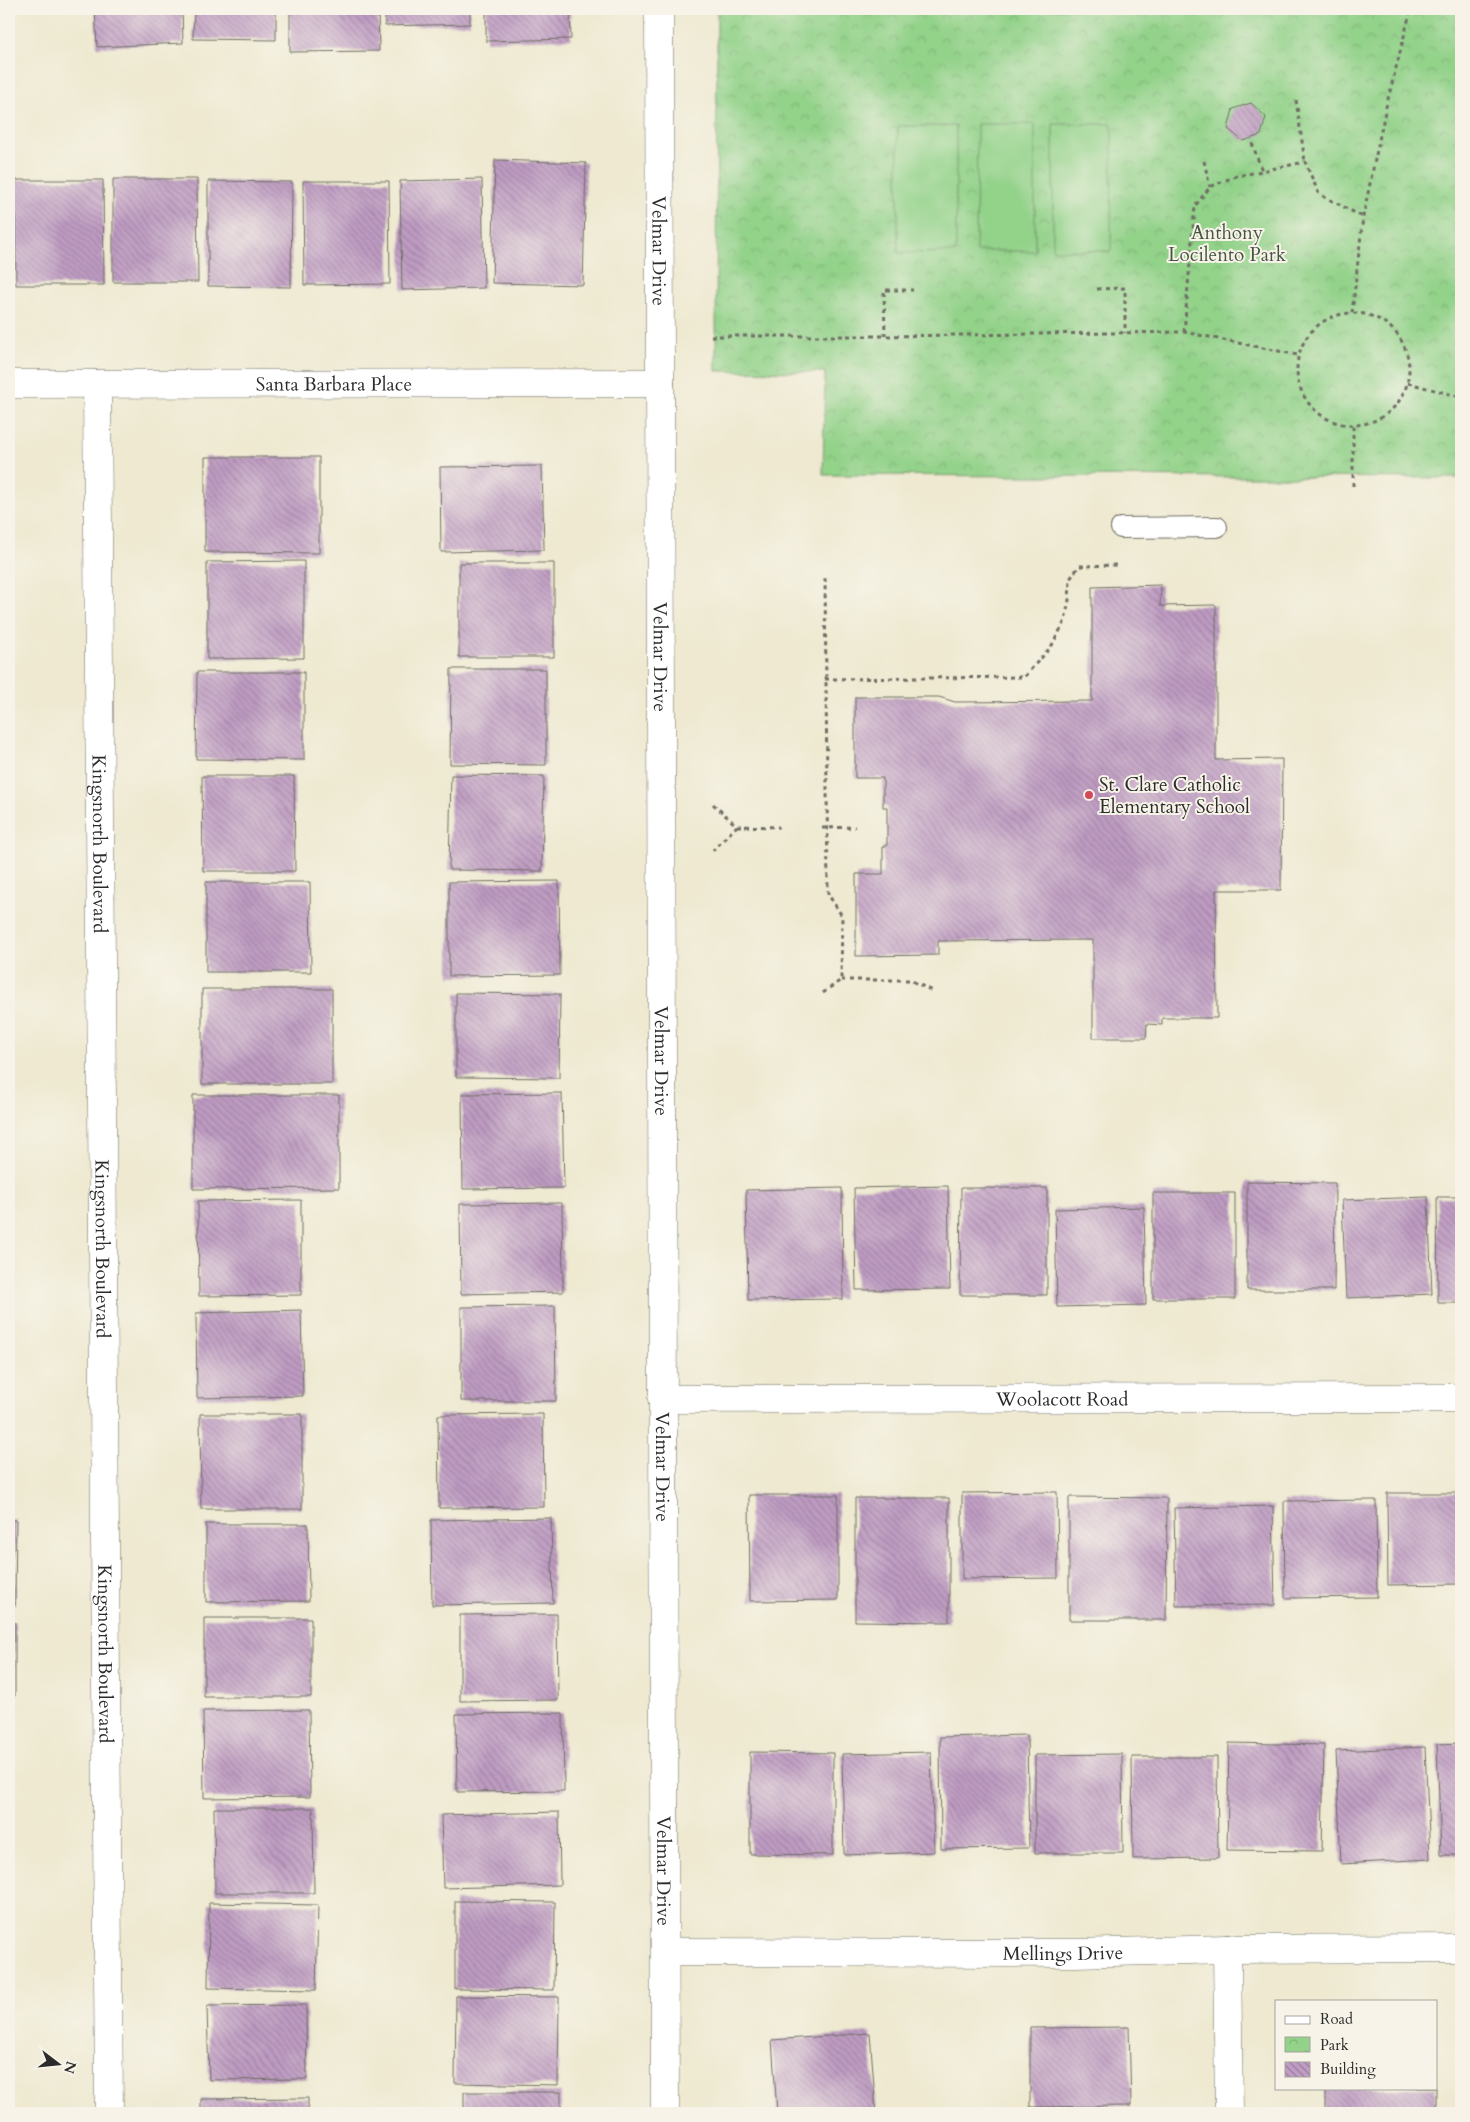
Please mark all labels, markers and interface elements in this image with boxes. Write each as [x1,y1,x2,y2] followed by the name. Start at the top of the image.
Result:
[646,196,672,306] street label: Velmar Drive
[1168,220,1287,268] park label: Anthony Locilento Park
[256,371,412,398] street label: Santa Barbara Place
[647,602,673,712] street label: Velmar Drive
[86,754,113,934] street label: Kingsnorth Boulevard
[1099,772,1250,820] place label: St. Clare Catholic Elementary School
[1083,789,1095,801] marker: St. Clare Catholic Elementary School
[648,1006,674,1116] street label: Velmar Drive
[88,1159,116,1339] street label: Kingsnorth Boulevard
[995,1386,1128,1413] street label: Woolacott Road
[649,1412,675,1522] street label: Velmar Drive
[91,1564,118,1744] street label: Kingsnorth Boulevard
[650,1816,676,1926] street label: Velmar Drive
[1003,1940,1124,1967] street label: Mellings Drive
[1275,2000,1438,2090] legend
[1320,2009,1353,2029] text: Road
[1320,2035,1349,2055] text: Park
[32,2040,82,2090] north arrow
[59,2059,81,2076] text: N
[1320,2059,1376,2079] text: Building

